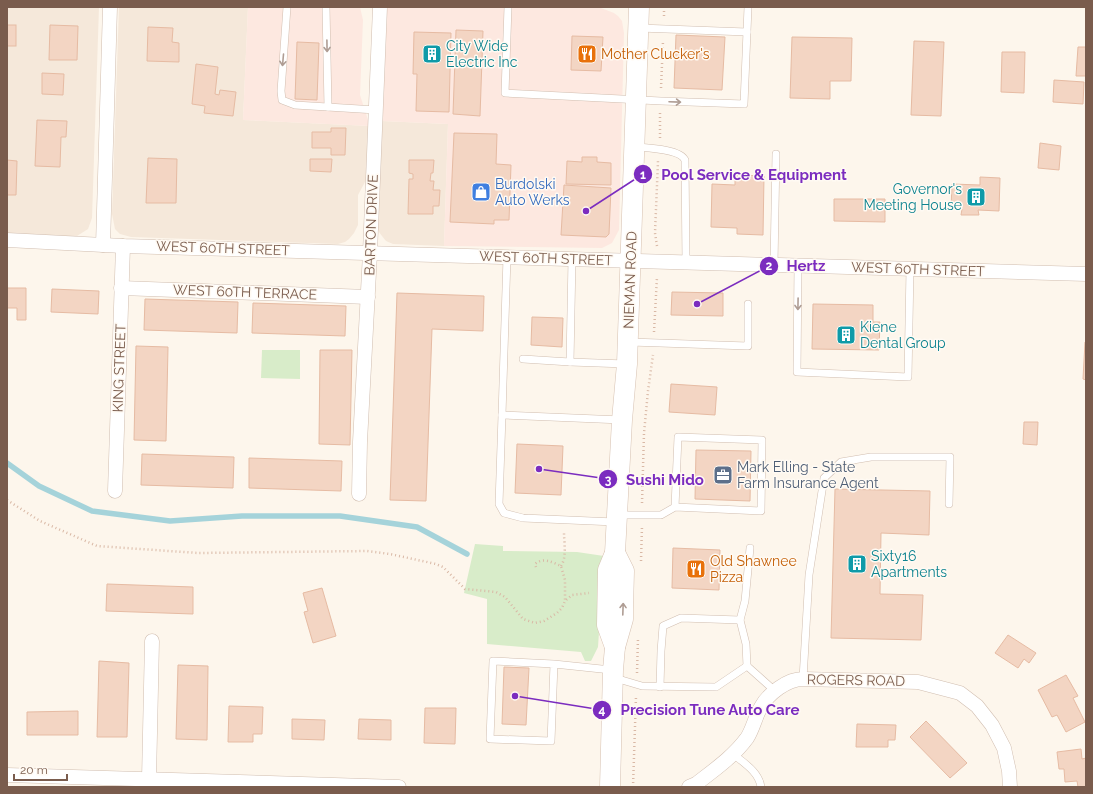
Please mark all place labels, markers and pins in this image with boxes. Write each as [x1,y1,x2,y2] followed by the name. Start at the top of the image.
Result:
[446,38,518,70] place label: City Wide Electric Inc
[421,43,443,65] building icon: City Wide Electric Inc
[576,43,598,65] restaurant icon: Mother Clucker's
[601,46,710,62] place label: Mother Clucker's
[633,161,855,188] callout: Pool Service & Equipment
[495,176,570,208] place label: Burdolski Auto Werks
[470,181,492,203] shop icon: Burdolski Auto Werks
[864,181,962,213] place label: Governor's Meeting House
[965,186,987,208] building icon: Governor's Meeting House
[759,252,833,279] callout: Hertz
[860,319,946,351] place label: Kiene Dental Group
[835,324,857,346] building icon: Kiene Dental Group
[737,459,879,491] place label: Mark Elling - State Farm Insurance Agent
[712,464,734,486] office icon: Mark Elling - State Farm Insurance Agent
[598,466,712,493] callout: Sushi Mido
[871,548,947,580] place label: Sixty16 Apartments
[710,553,797,585] place label: Old Shawnee Pizza
[846,553,868,575] building icon: Sixty16 Apartments
[685,558,707,580] restaurant icon: Old Shawnee Pizza
[592,696,807,723] callout: Precision Tune Auto Care

